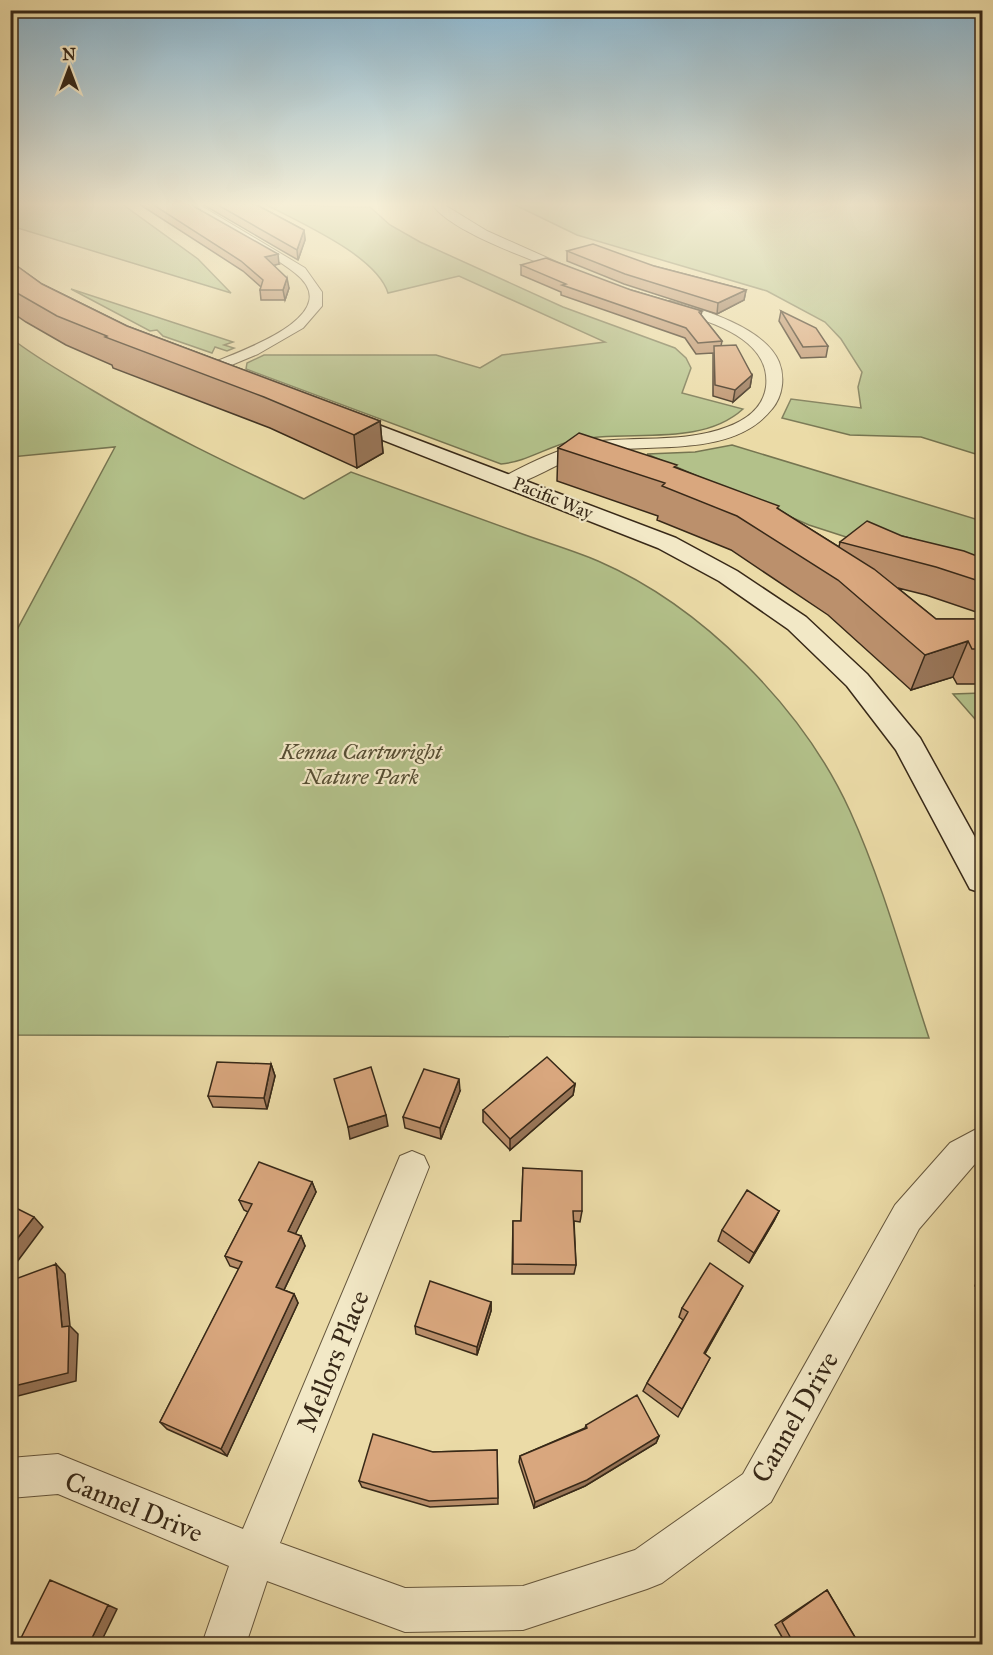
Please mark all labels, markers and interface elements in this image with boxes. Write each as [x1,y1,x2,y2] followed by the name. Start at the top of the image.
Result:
[39,39,99,99] north arrow
[62,45,76,64] text: N
[510,472,597,524] street label: Pacific Way
[279,738,443,790] park label: Kenna Cartwright Nature Park
[289,1285,376,1436] street label: Mellors Place
[744,1345,845,1488] street label: Cannel Drive
[60,1464,208,1549] street label: Cannel Drive

